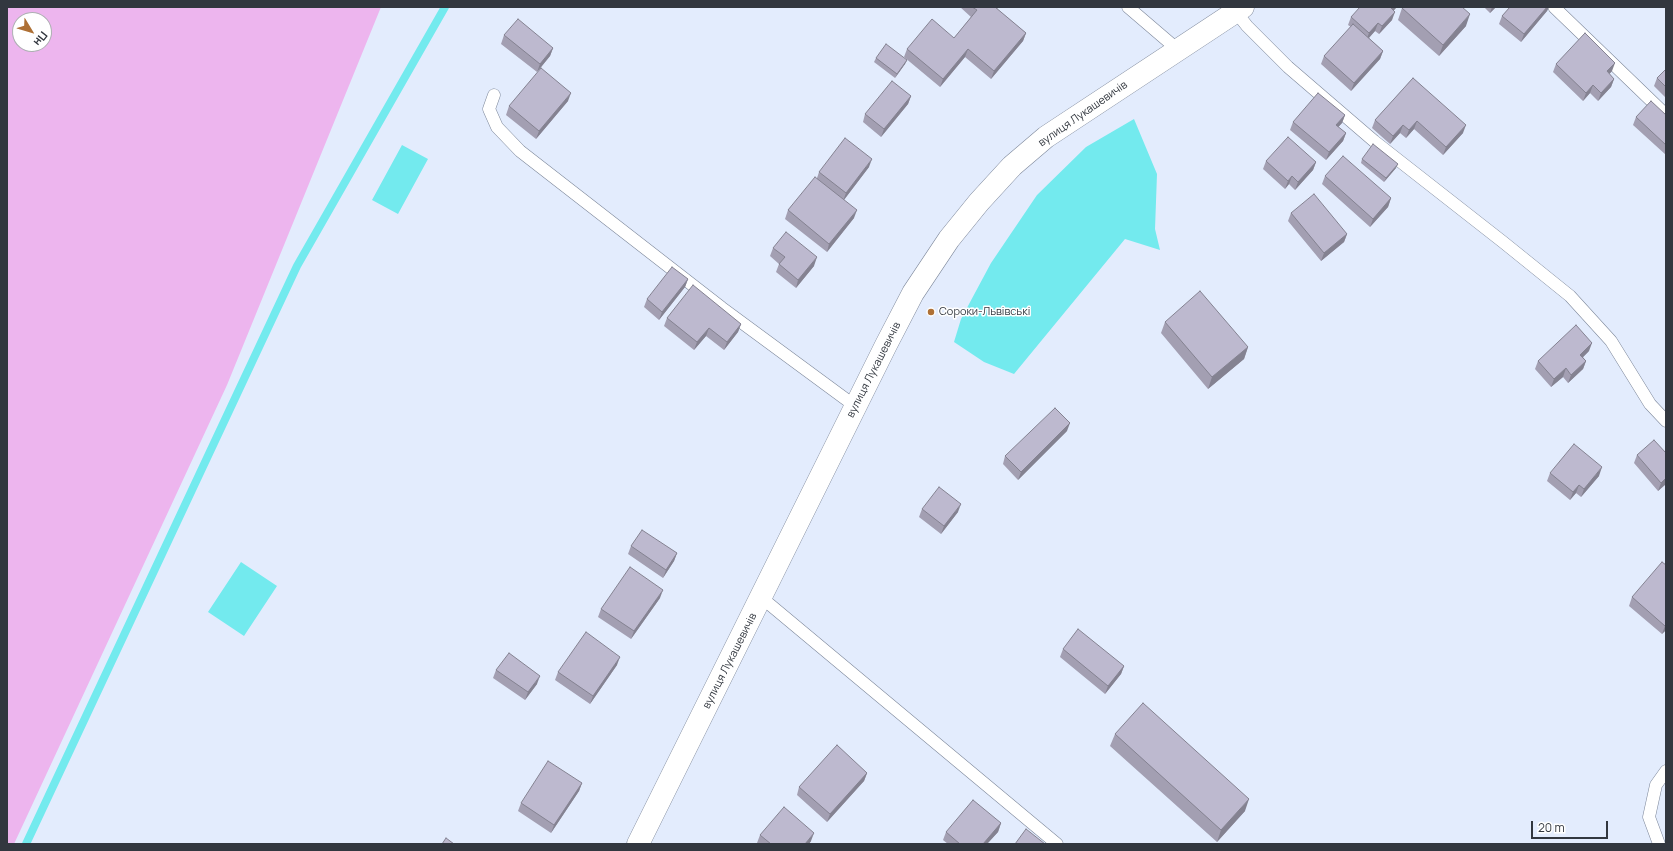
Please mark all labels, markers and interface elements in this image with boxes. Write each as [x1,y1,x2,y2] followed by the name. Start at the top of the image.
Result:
[12,12,52,52] north arrow
[31,29,52,50] text: Пн
[1036,78,1130,150] street label: вулиця Лукашевичів
[939,305,1030,319] place label: Сороки-Львівські
[926,307,936,317] marker: Сороки-Львівські
[844,320,904,420] street label: вулиця Лукашевичів
[700,611,760,711] street label: вулиця Лукашевичів
[1533,813,1610,839] scale bar
[1538,819,1565,836] text: 20 m

